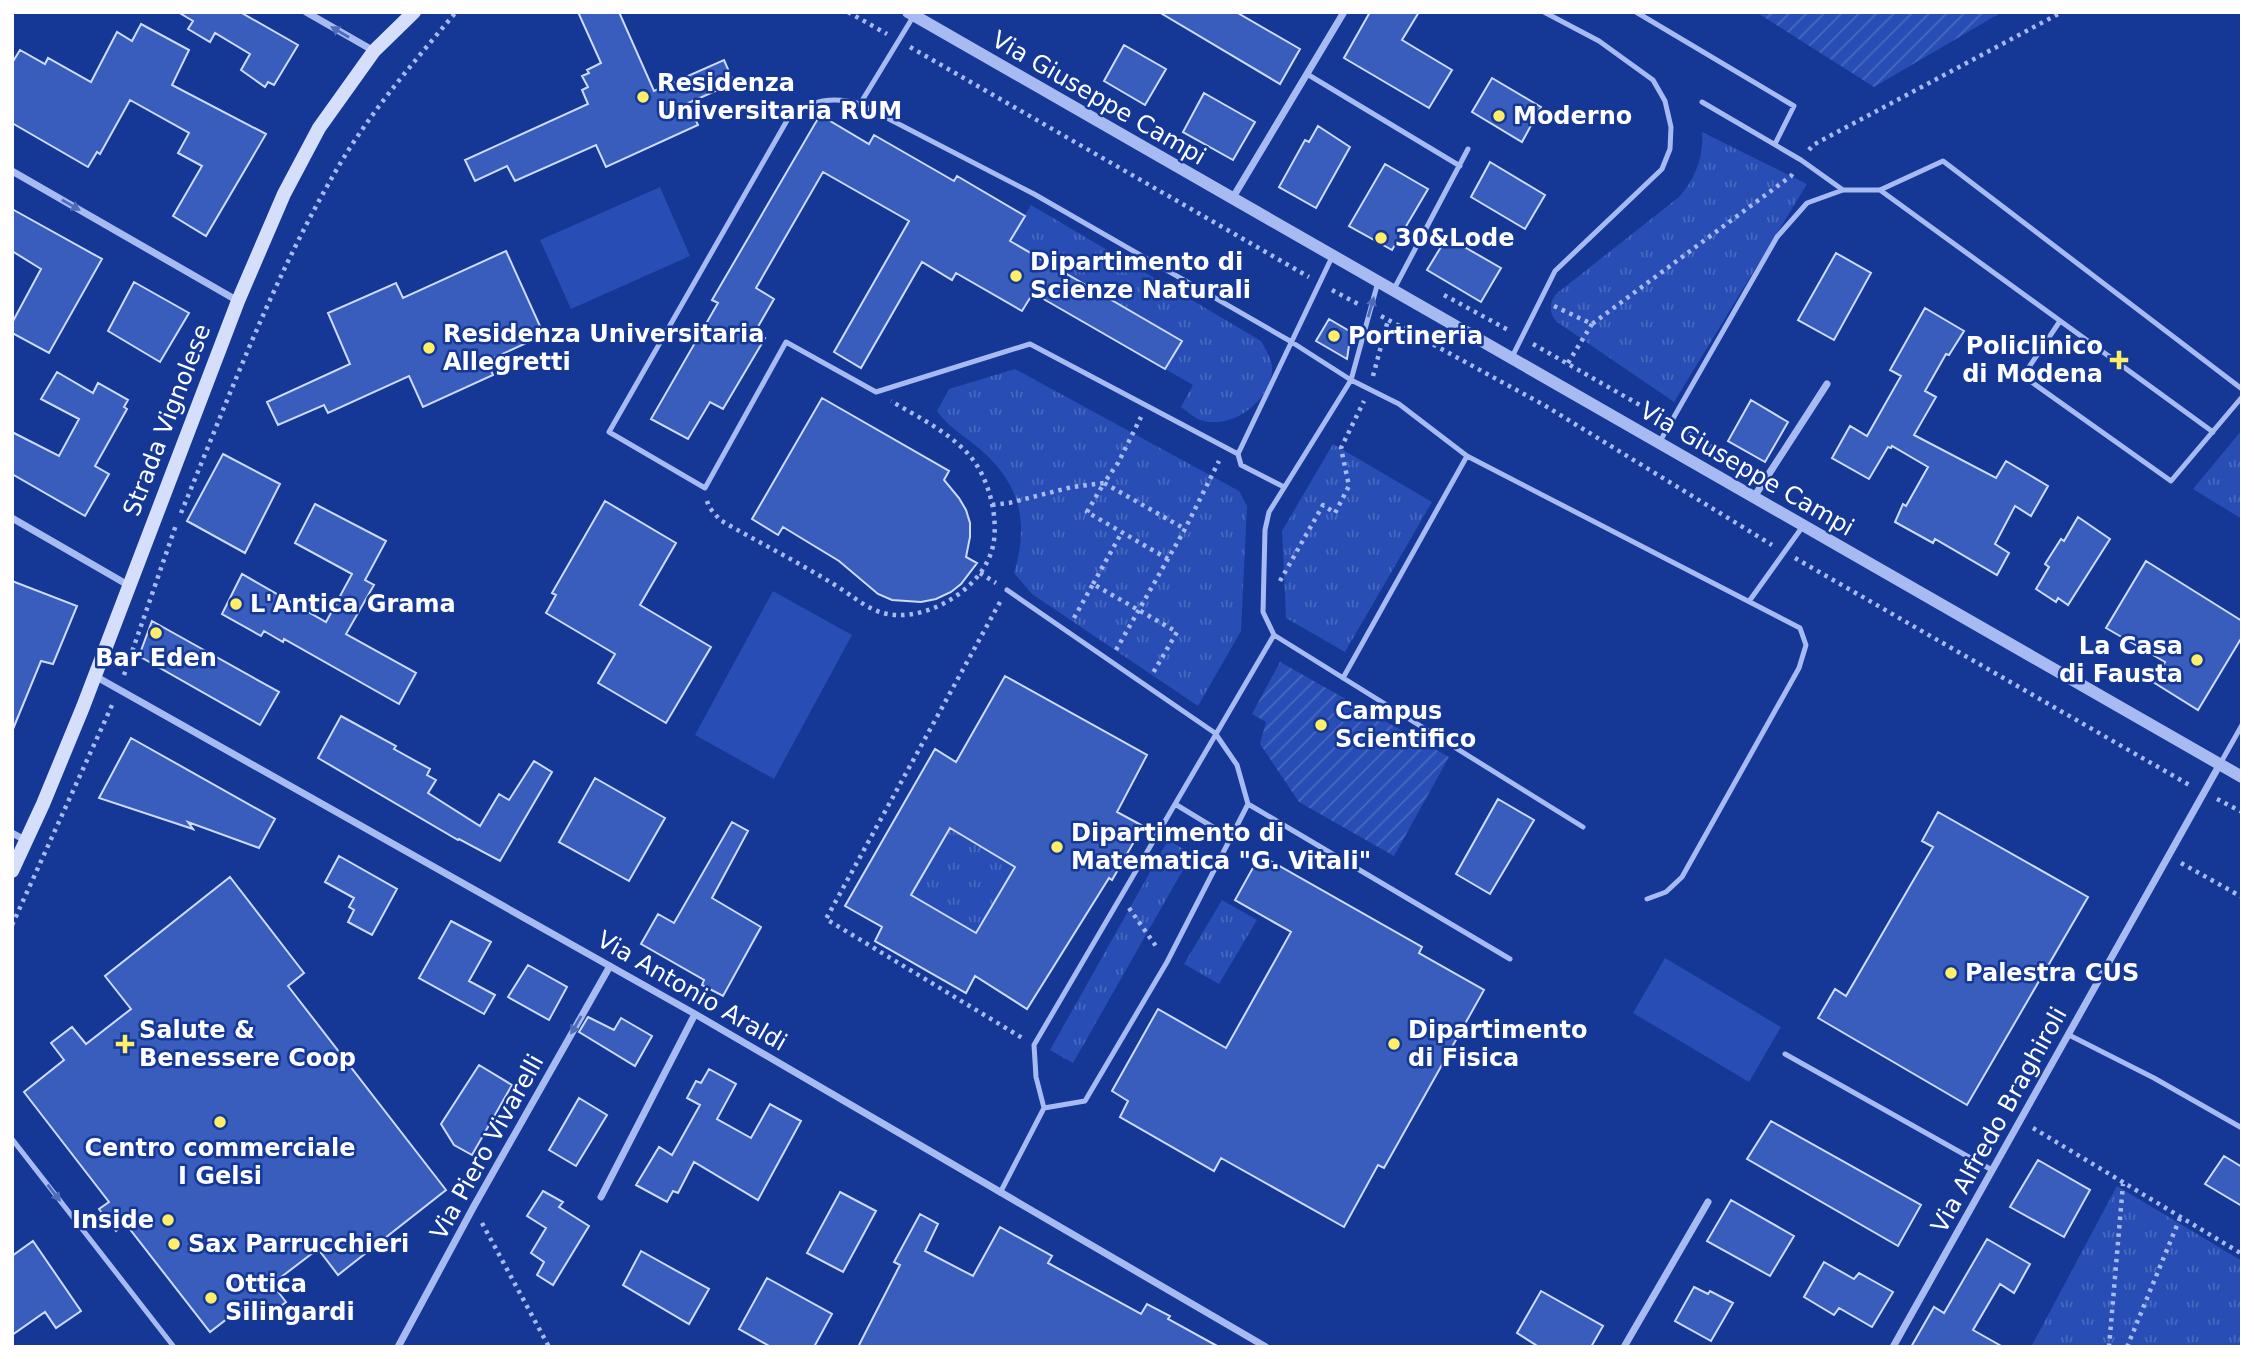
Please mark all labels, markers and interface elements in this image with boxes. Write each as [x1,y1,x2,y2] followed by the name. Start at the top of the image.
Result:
[987,25,1211,171] street label: Via Giuseppe Campi
[330,26,349,38] one-way arrow
[657,69,902,125] place label: Residenza Universitaria RUM
[635,89,651,105] marker: Residenza Universitaria RUM
[1513,102,1632,130] place label: Moderno
[1491,108,1507,124] marker: Moderno
[62,199,81,211] one-way arrow
[1395,224,1515,252] place label: 30&Lode
[1373,230,1389,246] marker: 30&Lode
[1030,248,1251,304] place label: Dipartimento di Scienze Naturali
[1008,268,1024,284] marker: Dipartimento di Scienze Naturali
[1366,296,1377,318] one-way arrow
[118,320,216,520] street label: Strada Vignolese
[443,320,764,376] place label: Residenza Universitaria Allegretti
[1348,322,1483,350] place label: Portineria
[1326,328,1342,344] marker: Portineria
[1962,332,2103,388] place label: Policlinico di Modena
[421,340,437,356] marker: Residenza Universitaria Allegretti
[2109,350,2129,370] marker: Policlinico di Modena
[1635,396,1859,542] street label: Via Giuseppe Campi
[250,590,456,618] place label: L'Antica Grama
[228,596,244,612] marker: L'Antica Grama
[148,625,164,641] marker: Bar Eden
[2059,632,2183,688] place label: La Casa di Fausta
[95,644,217,672] place label: Bar Eden
[2189,652,2205,668] marker: La Casa di Fausta
[1335,697,1476,753] place label: Campus Scientifico
[1313,717,1329,733] marker: Campus Scientifico
[1071,819,1371,875] place label: Dipartimento di Matematica "G. Vitali"
[1049,839,1065,855] marker: Dipartimento di Matematica "G. Vitali"
[592,925,792,1057] street label: Via Antonio Araldi
[1965,959,2139,987] place label: Palestra CUS
[1943,965,1959,981] marker: Palestra CUS
[1925,1002,2073,1238] street label: Via Alfredo Braghiroli
[139,1016,356,1072] place label: Salute & Benessere Coop
[570,1016,582,1035] one-way arrow
[1408,1016,1587,1072] place label: Dipartimento di Fisica
[117,1036,133,1052] marker: Salute & Benessere Coop
[1386,1036,1402,1052] marker: Dipartimento di Fisica
[424,1049,550,1245] street label: Via Piero Vivarelli
[212,1114,228,1130] marker: Centro commerciale I Gelsi
[84,1134,356,1190] place label: Centro commerciale I Gelsi
[47,1183,62,1201] one-way arrow
[72,1206,154,1234] place label: Inside
[160,1212,176,1228] marker: Inside
[188,1230,409,1258] place label: Sax Parrucchieri
[166,1236,182,1252] marker: Sax Parrucchieri
[225,1270,355,1326] place label: Ottica Silingardi
[203,1290,219,1306] marker: Ottica Silingardi

